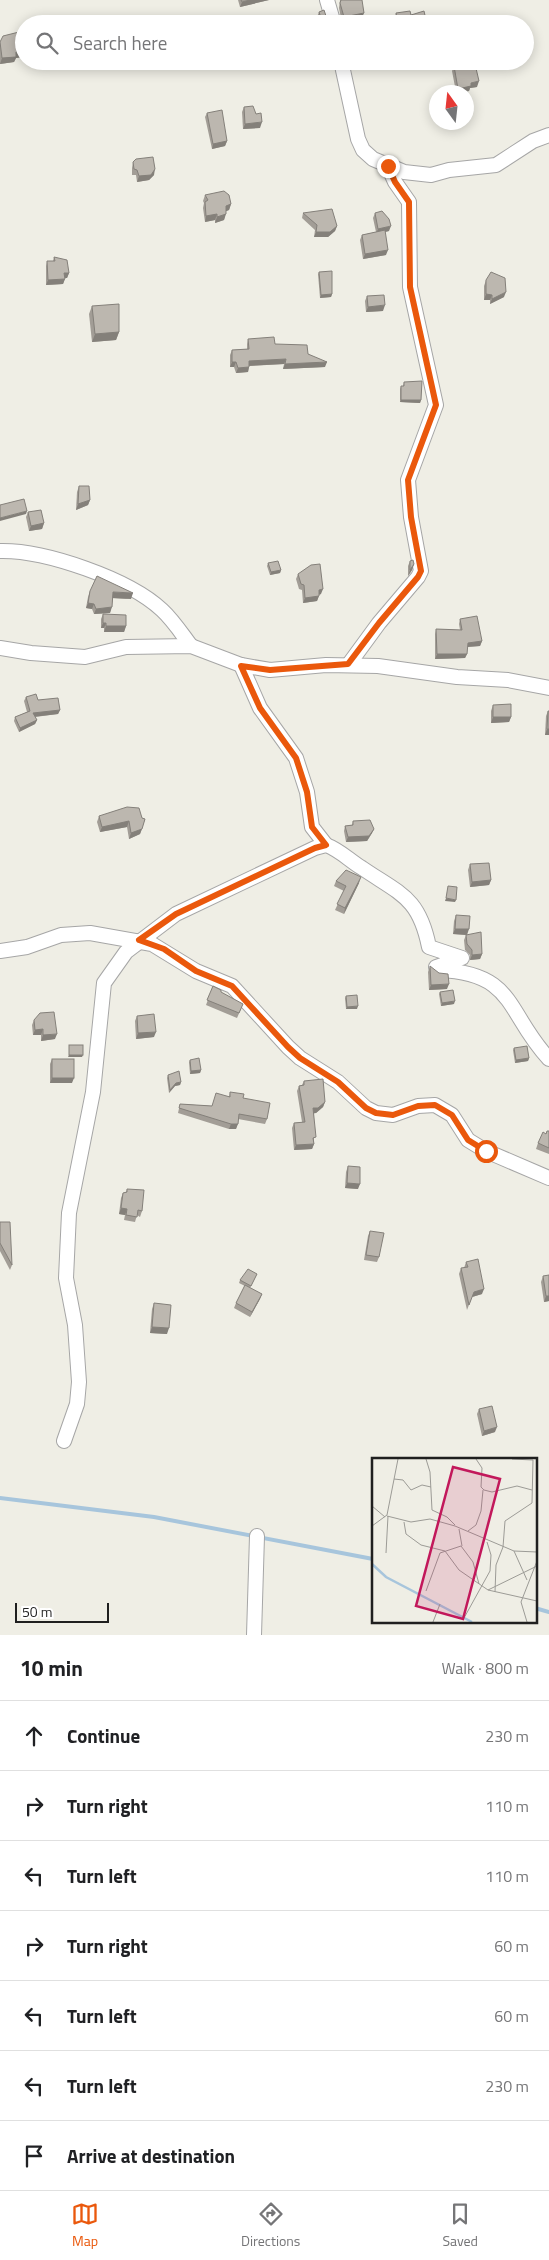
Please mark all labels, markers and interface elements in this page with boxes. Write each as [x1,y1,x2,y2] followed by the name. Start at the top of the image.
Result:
[15,15,534,70] search box
[73,28,167,57] text: Search here
[33,29,61,57] icon: search
[429,85,474,130] north arrow
[377,155,400,178] route end
[475,1140,498,1163] route start
[372,1458,536,1622] inset map
[15,1600,109,1623] scale bar
[22,1601,52,1622] text: 50 m
[20,1652,83,1684] text: 10 min
[441,1656,529,1680] text: Walk · 800 m
[67,1721,140,1750] text: Continue
[20,1722,48,1750] icon: ahead
[485,1724,529,1748] text: 230 m
[67,1791,148,1820] text: Turn right
[20,1792,48,1820] icon: right
[485,1794,529,1818] text: 110 m
[67,1861,137,1890] text: Turn left
[20,1862,48,1890] icon: left
[485,1864,529,1888] text: 110 m
[67,1931,148,1960] text: Turn right
[20,1932,48,1960] icon: right
[494,1934,529,1958] text: 60 m
[67,2001,137,2030] text: Turn left
[20,2002,48,2030] icon: left
[494,2004,529,2028] text: 60 m
[67,2071,137,2100] text: Turn left
[20,2072,48,2100] icon: left
[485,2074,529,2098] text: 230 m
[67,2141,235,2170] text: Arrive at destination
[20,2142,48,2170] icon: arrive
[71,2200,99,2251] tab: Map
[241,2200,300,2251] tab: Directions
[442,2200,478,2251] tab: Saved

